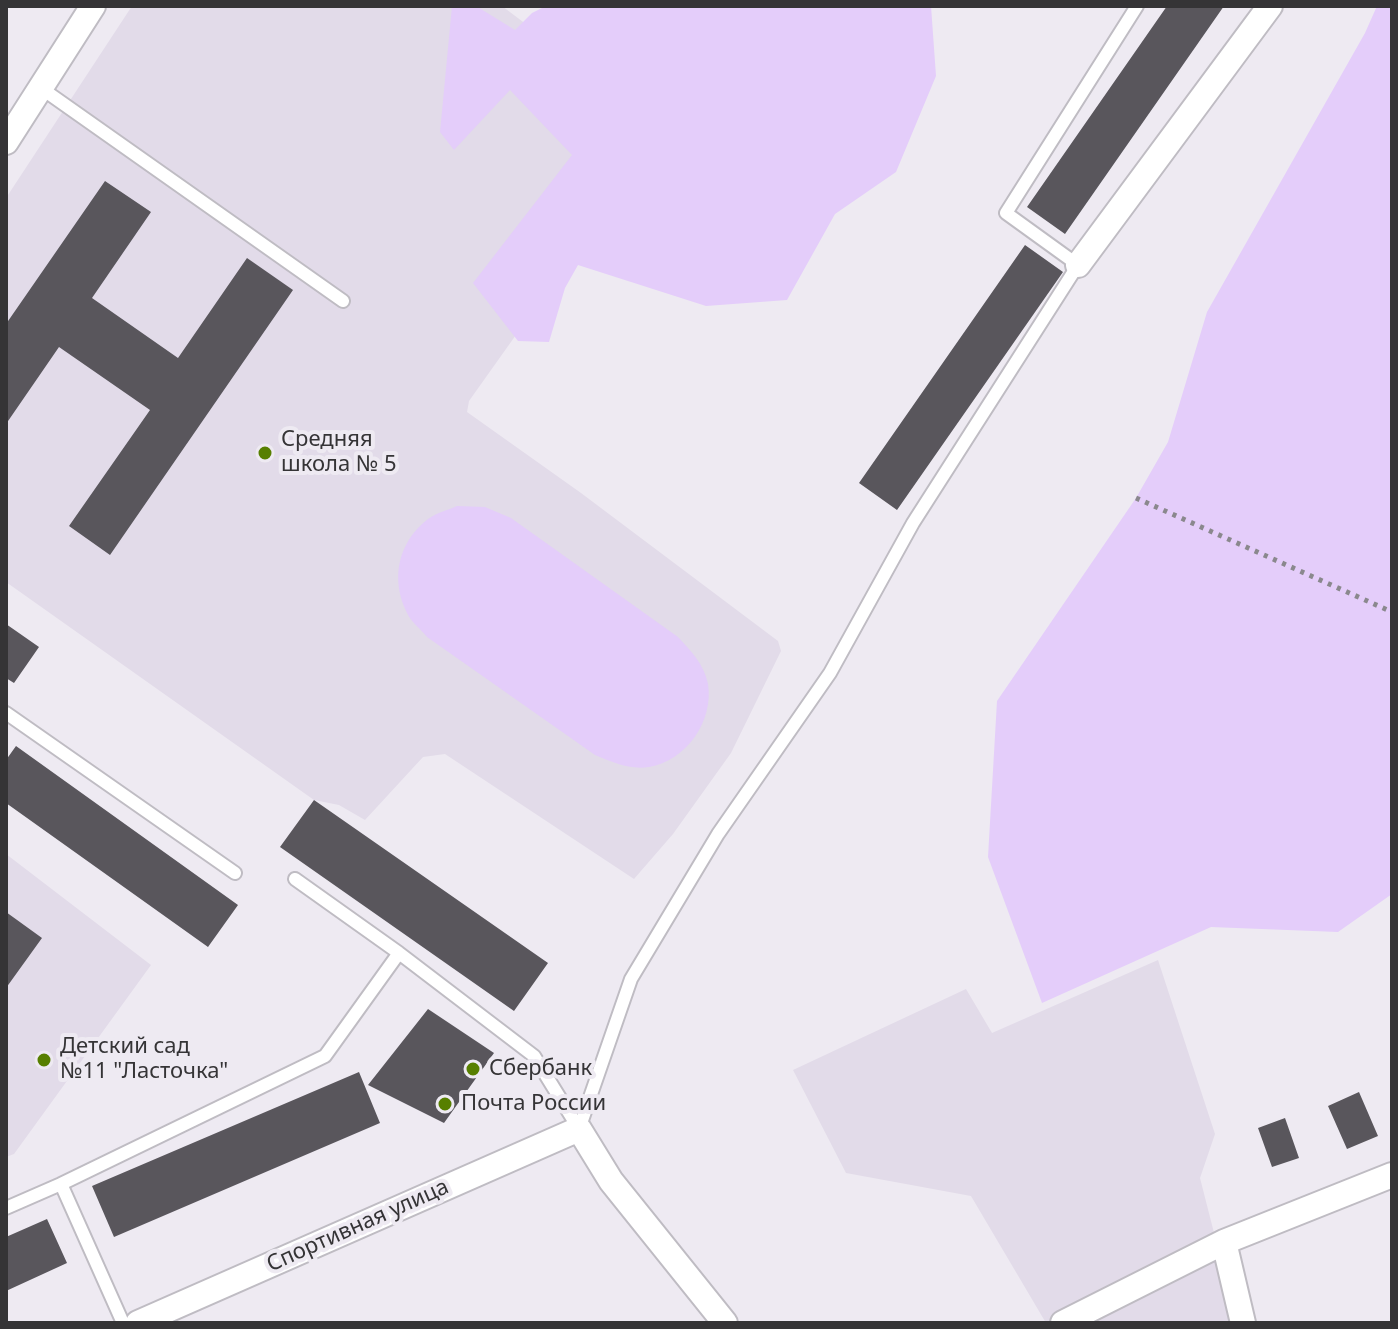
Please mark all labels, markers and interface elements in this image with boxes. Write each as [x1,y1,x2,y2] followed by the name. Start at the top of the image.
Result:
[281,427,397,478] place label: Средняя школа № 5
[256,444,274,462] marker: Средняя школа № 5
[60,1034,228,1086] place label: Детский сад №11 "Ласточка"
[35,1051,53,1069] marker: Детский сад №11 "Ласточка"
[489,1056,592,1082] place label: Сбербанк
[464,1060,482,1078] marker: Сбербанк
[461,1091,606,1117] place label: Почта России
[436,1095,454,1113] marker: Почта России
[263,1174,453,1278] street label: Спортивная улица

